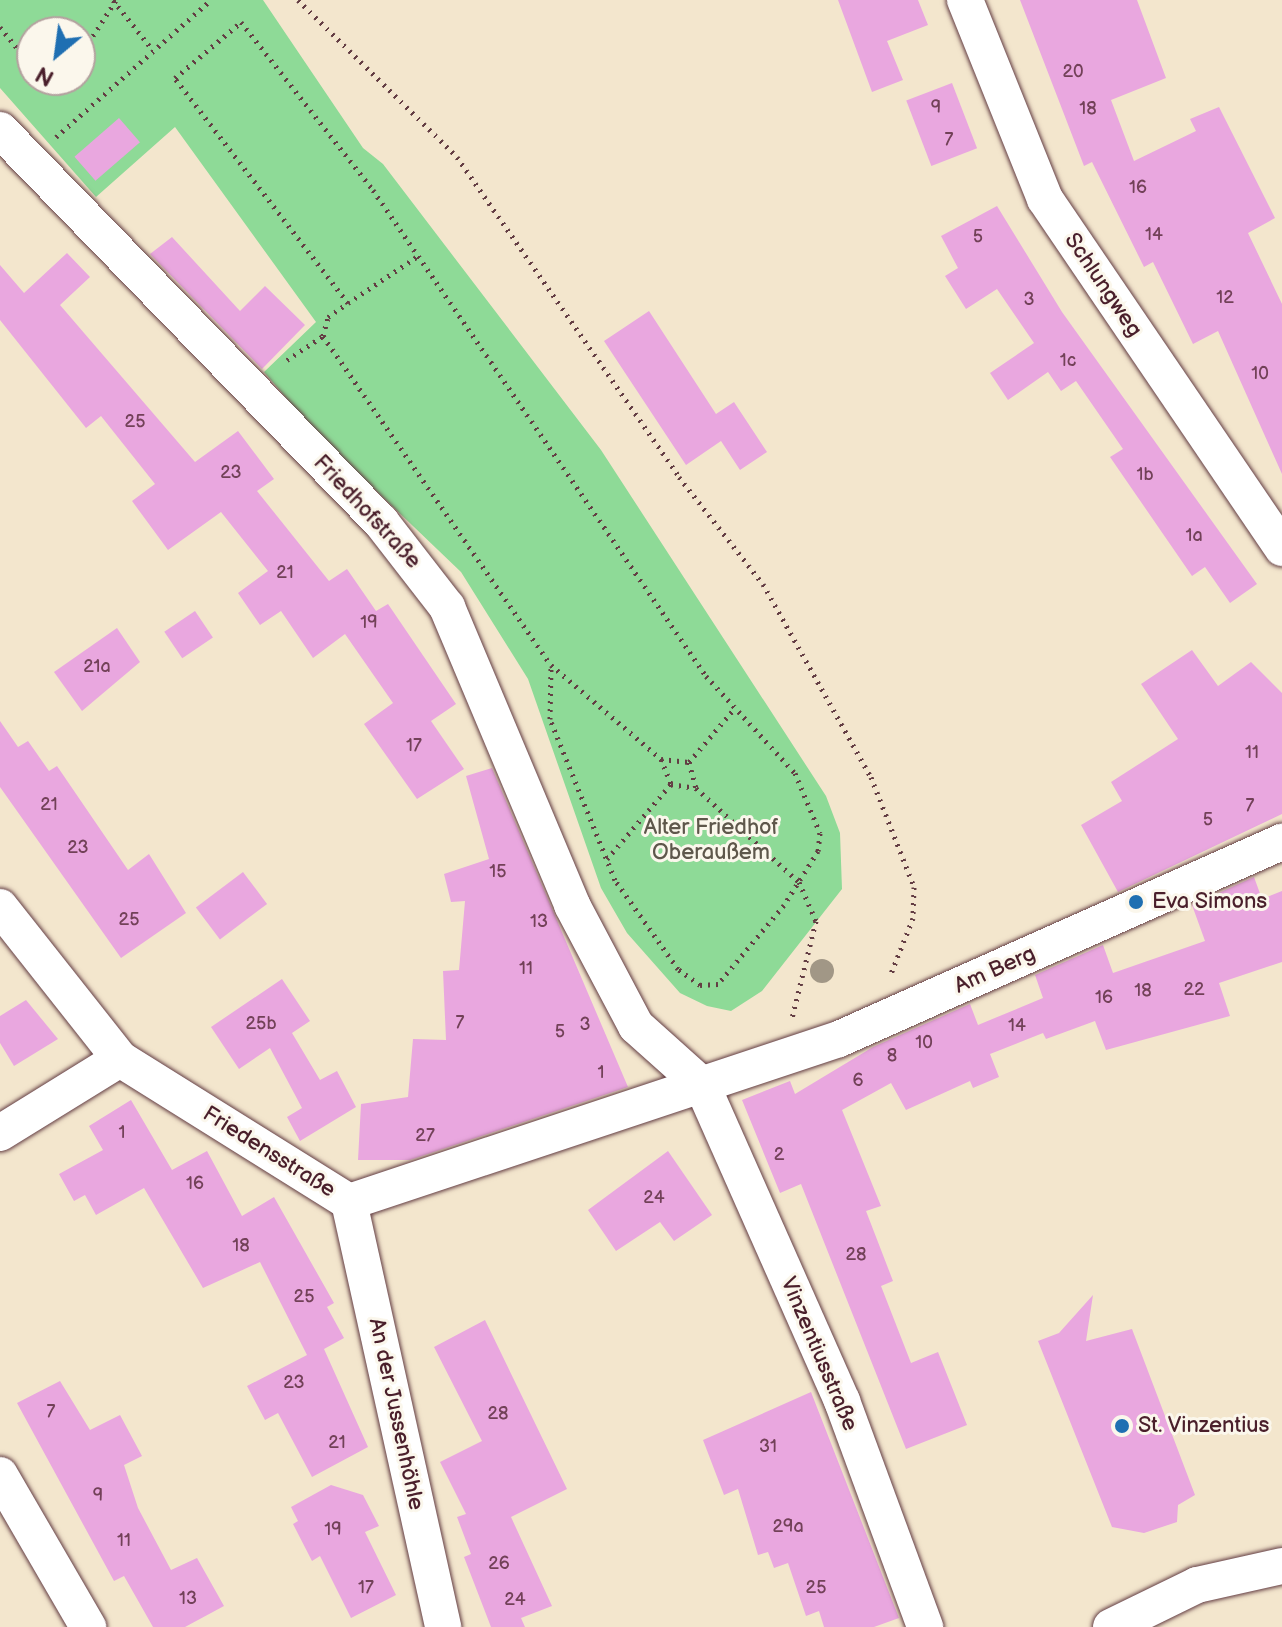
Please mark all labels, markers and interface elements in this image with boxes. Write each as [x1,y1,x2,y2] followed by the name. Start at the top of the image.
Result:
[16,16,96,96] north arrow
[31,60,59,91] text: N
[1062,61,1084,83] house number: 20
[931,97,941,119] house number: 9
[1079,98,1097,120] house number: 18
[945,129,953,151] house number: 7
[1129,177,1147,199] house number: 16
[1145,224,1163,246] house number: 14
[973,226,983,248] house number: 5
[1059,228,1147,342] street label: Schlungweg
[1216,287,1234,309] house number: 12
[1023,289,1035,311] house number: 3
[1060,350,1076,372] house number: 1c
[1251,363,1269,385] house number: 10
[125,411,145,433] house number: 25
[308,450,426,574] street label: Friedhofstraße
[220,462,242,484] house number: 23
[1136,464,1154,486] house number: 1b
[1185,525,1203,547] house number: 1a
[276,562,294,584] house number: 21
[360,612,378,634] house number: 19
[83,656,111,678] house number: 21a
[406,735,422,757] house number: 17
[1245,742,1259,764] house number: 11
[40,794,58,816] house number: 21
[1246,795,1254,817] house number: 7
[1203,809,1213,831] house number: 5
[644,814,778,866] park label: Alter Friedhof Oberaußem
[67,837,89,859] house number: 23
[489,861,507,883] house number: 15
[1152,889,1268,915] place label: Eva Simons
[1127,893,1145,911] marker: Eva Simons
[119,909,139,931] house number: 25
[530,911,548,933] house number: 13
[950,940,1040,1000] street label: Am Berg
[519,958,533,980] house number: 11
[1183,979,1205,1001] house number: 22
[1134,980,1152,1002] house number: 18
[1095,987,1113,1009] house number: 16
[456,1012,464,1034] house number: 7
[245,1013,277,1035] house number: 25b
[579,1014,591,1036] house number: 3
[1008,1015,1026,1037] house number: 14
[555,1021,565,1043] house number: 5
[915,1032,933,1054] house number: 10
[887,1045,897,1067] house number: 8
[598,1062,604,1084] house number: 1
[853,1070,863,1092] house number: 6
[198,1101,340,1203] street label: Friedensstraße
[119,1122,125,1144] house number: 1
[415,1125,435,1147] house number: 27
[774,1144,784,1166] house number: 2
[186,1173,204,1195] house number: 16
[643,1187,665,1209] house number: 24
[232,1235,250,1257] house number: 18
[845,1244,867,1266] house number: 28
[775,1273,863,1435] street label: Vinzentiusstraße
[294,1286,314,1308] house number: 25
[363,1315,429,1513] street label: An der Jussenhöhle
[283,1372,305,1394] house number: 23
[47,1401,55,1423] house number: 7
[487,1403,509,1425] house number: 28
[1138,1413,1270,1439] place label: St. Vinzentius
[1113,1417,1131,1435] marker: St. Vinzentius
[328,1432,346,1454] house number: 21
[759,1436,777,1458] house number: 31
[93,1485,103,1507] house number: 9
[772,1516,804,1538] house number: 29a
[324,1519,342,1541] house number: 19
[117,1530,131,1552] house number: 11
[488,1553,510,1575] house number: 26
[358,1577,374,1599] house number: 17
[806,1577,826,1599] house number: 25
[179,1588,197,1610] house number: 13
[504,1589,526,1611] house number: 24

